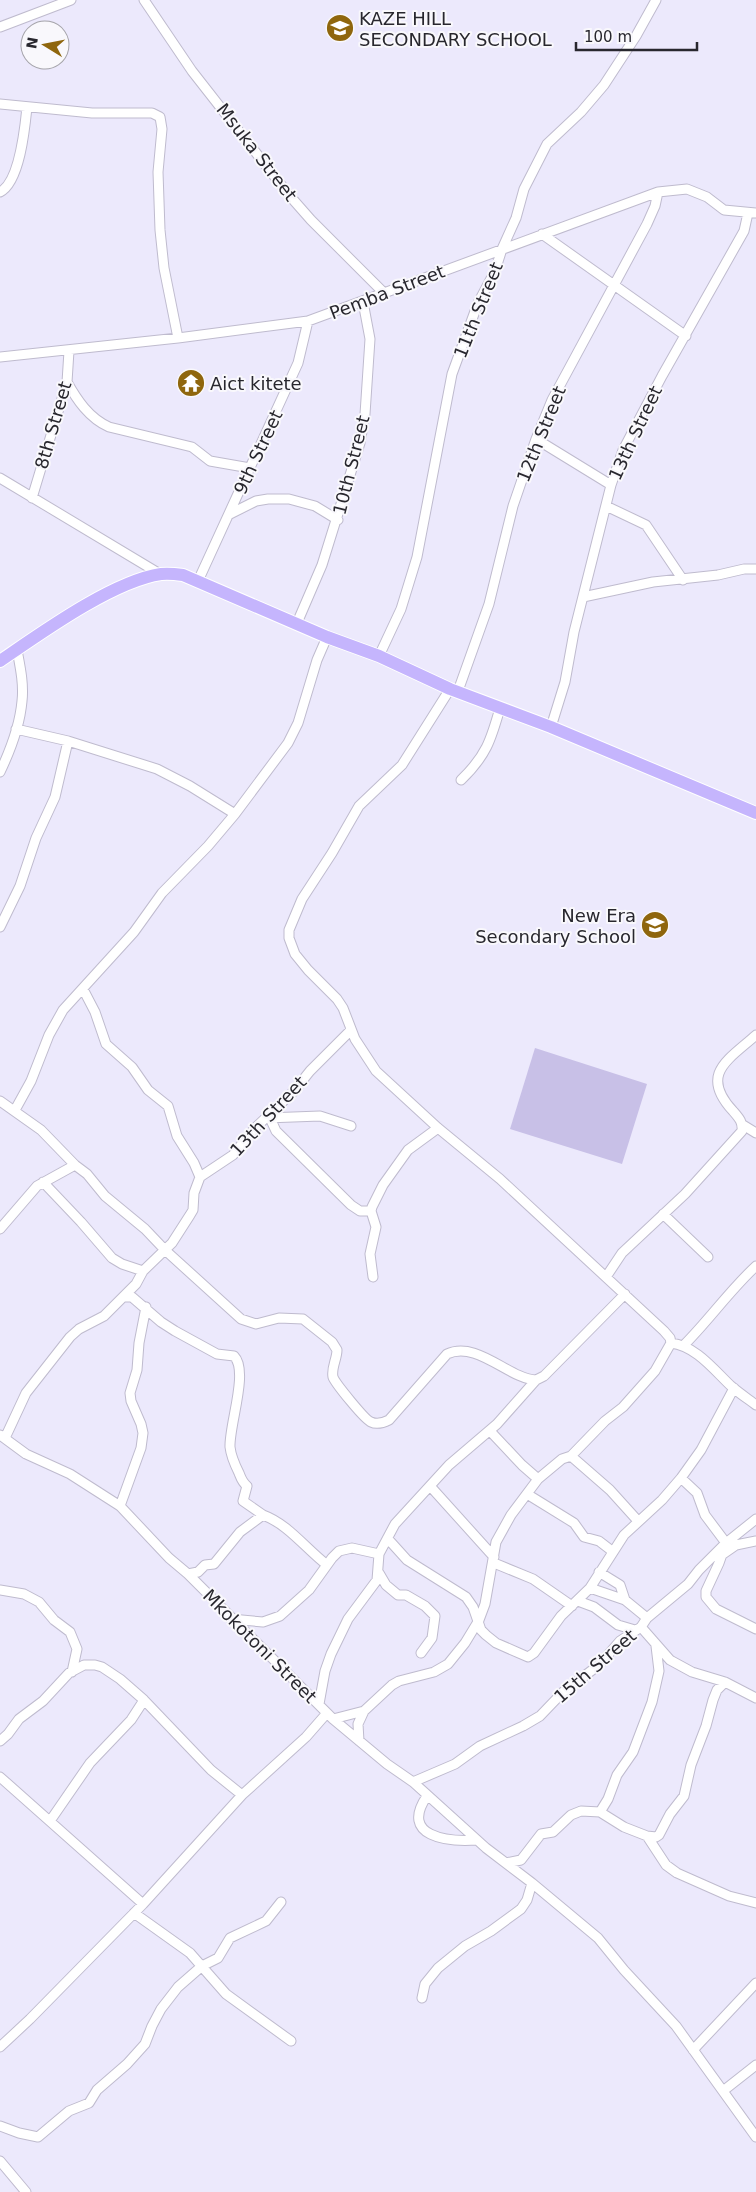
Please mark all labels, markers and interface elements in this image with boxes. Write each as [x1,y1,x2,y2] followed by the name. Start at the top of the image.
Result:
[359,8,552,50] place label: KAZE HILL SECONDARY SCHOOL
[325,13,355,43] school or university icon: KAZE HILL SECONDARY SCHOOL
[20,20,70,70] north arrow
[576,20,697,52] scale bar
[584,28,632,46] text: 100 m
[23,36,41,50] text: N
[212,99,302,205] street label: Msuka Street
[449,259,507,361] street label: 11th Street
[326,260,448,324] street label: Pemba Street
[176,368,206,398] temple icon: Aict kitete
[210,373,302,394] place label: Aict kitete
[30,379,76,471] street label: 8th Street
[604,382,666,484] street label: 13th Street
[512,383,570,485] street label: 12th Street
[229,407,287,497] street label: 9th Street
[328,413,374,517] street label: 10th Street
[475,905,636,947] place label: New Era Secondary School
[640,910,670,940] school or university icon: New Era Secondary School
[226,1072,310,1160] street label: 13th Street
[199,1585,321,1707] street label: Mkokotoni Street
[550,1625,640,1707] street label: 15th Street

